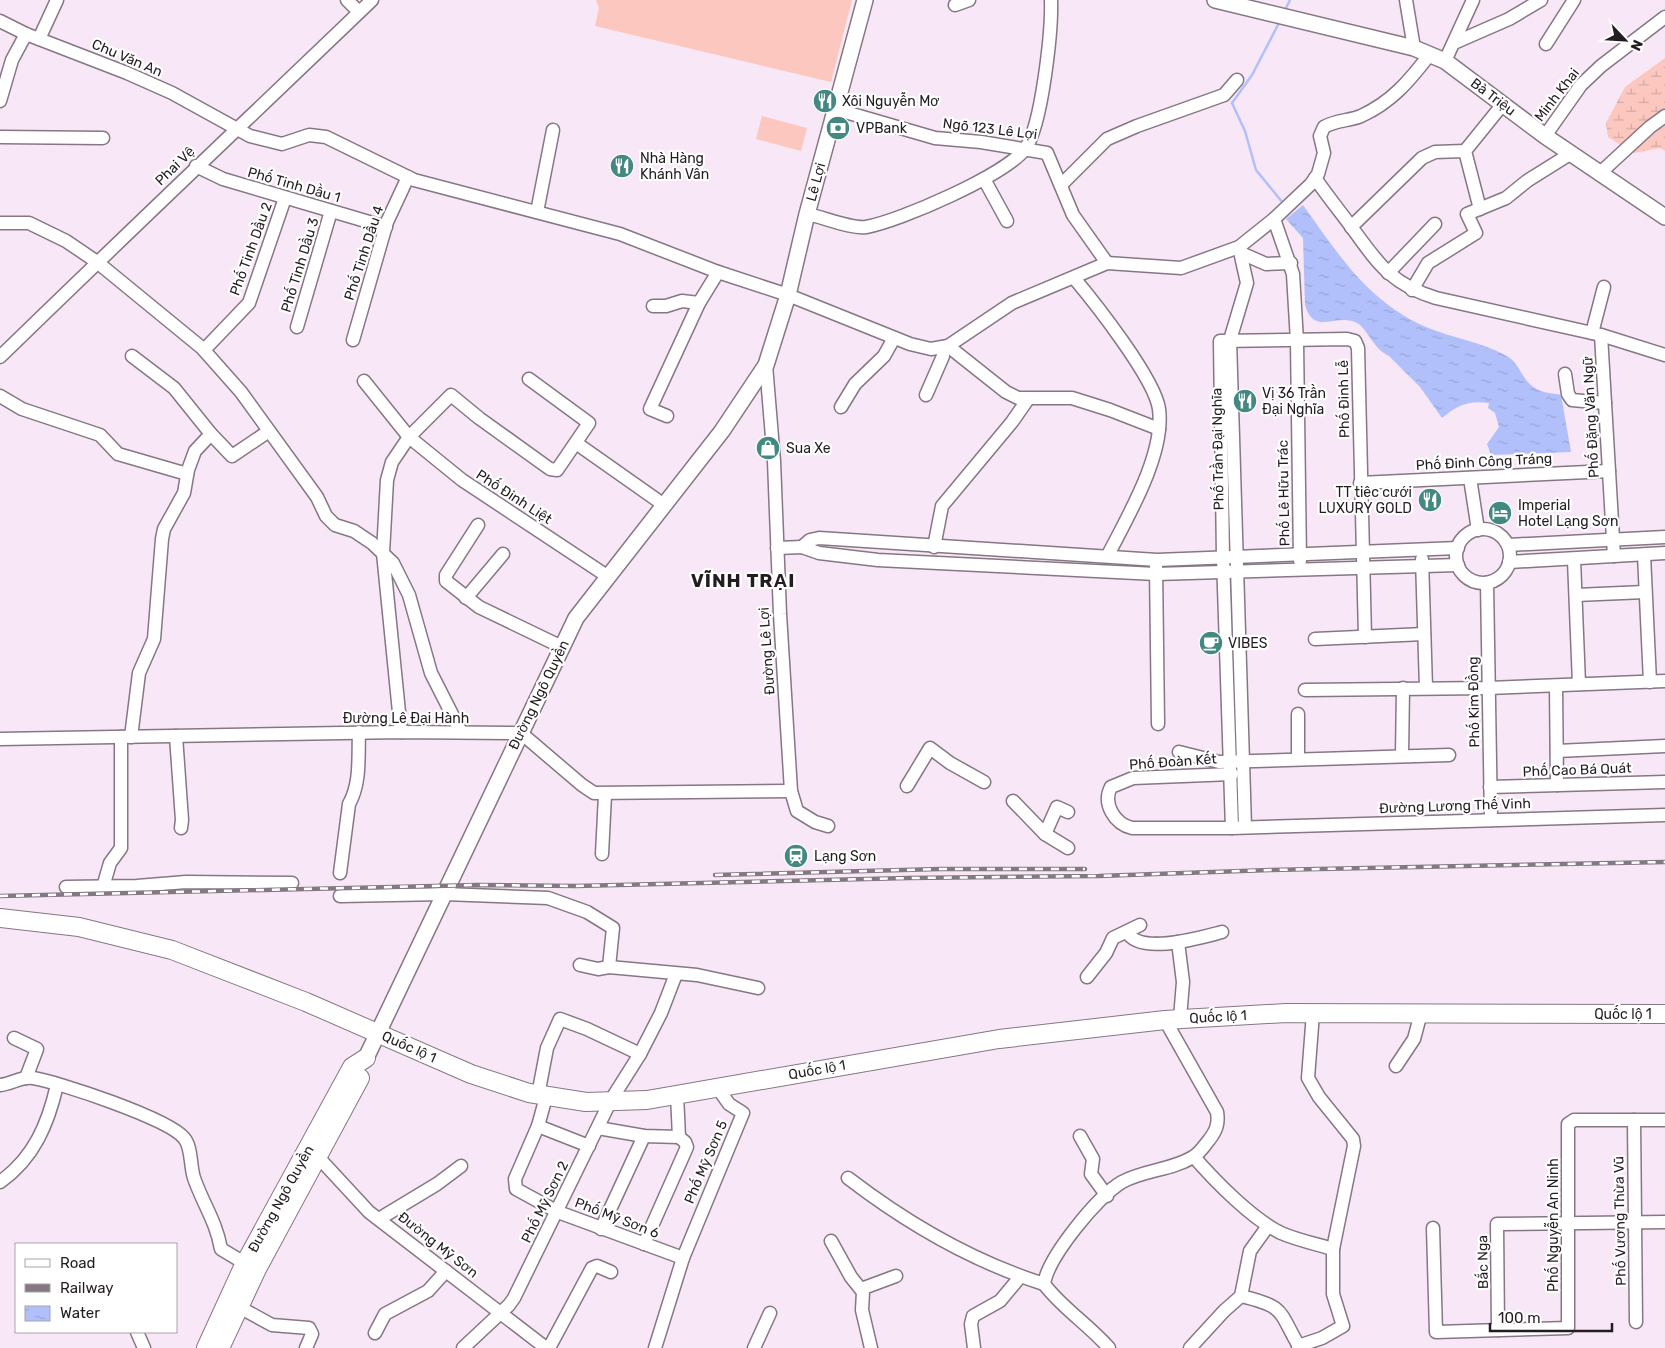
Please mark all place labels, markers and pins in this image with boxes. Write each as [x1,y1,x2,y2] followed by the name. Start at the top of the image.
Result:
[812,88,838,114] restaurant icon: Xôi Nguyễn Mơ
[842,92,939,110] place label: Xôi Nguyễn Mơ
[825,115,851,141] bank icon: VPBank
[856,120,908,137] place label: VPBank
[640,150,709,183] place label: Nhà Hàng Khánh Vân
[609,153,635,179] restaurant icon: Nhà Hàng Khánh Vân
[1262,384,1326,418] place label: Vị 36 Trần Đại Nghĩa
[1232,388,1258,414] restaurant icon: Vị 36 Trần Đại Nghĩa
[755,435,781,461] shop icon: Sua Xe
[786,440,831,457] place label: Sua Xe
[1318,484,1412,517] place label: TT tiêc cưới LUXURY GOLD
[1417,487,1443,513] restaurant icon: TT tiêc cưới LUXURY GOLD
[1518,497,1618,530] place label: Imperial Hotel Lạng Sơn
[1487,500,1513,526] hotel icon: Imperial Hotel Lạng Sơn
[1198,630,1224,656] cafe icon: VIBES
[1228,635,1268,652] place label: VIBES
[783,843,809,869] station icon: Lạng Sơn
[814,848,876,865] place label: Lạng Sơn

